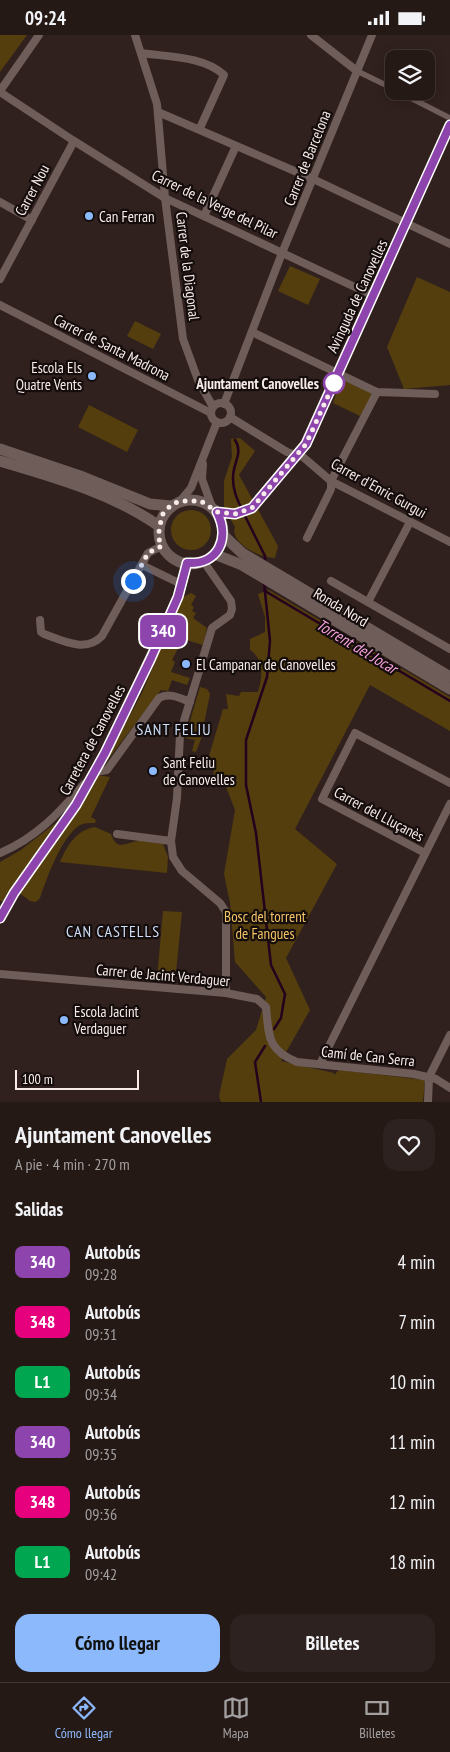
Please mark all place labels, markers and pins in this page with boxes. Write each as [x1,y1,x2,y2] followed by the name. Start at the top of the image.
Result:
[99,207,155,226] place label: Can Ferran
[83,210,95,222] marker: Can Ferran
[16,358,82,394] place label: Escola Els Quatre Vents
[86,370,98,382] marker: Escola Els Quatre Vents
[323,372,345,394] marker: Ajuntament Canovelles
[195,374,319,393] place label: Ajuntament Canovelles
[196,655,336,674] place label: El Campanar de Canovelles
[180,658,192,670] marker: El Campanar de Canovelles
[163,753,235,789] place label: Sant Feliu de Canovelles
[147,765,159,777] marker: Sant Feliu de Canovelles
[73,1002,139,1038] place label: Escola Jacint Verdaguer
[58,1014,70,1026] marker: Escola Jacint Verdaguer

